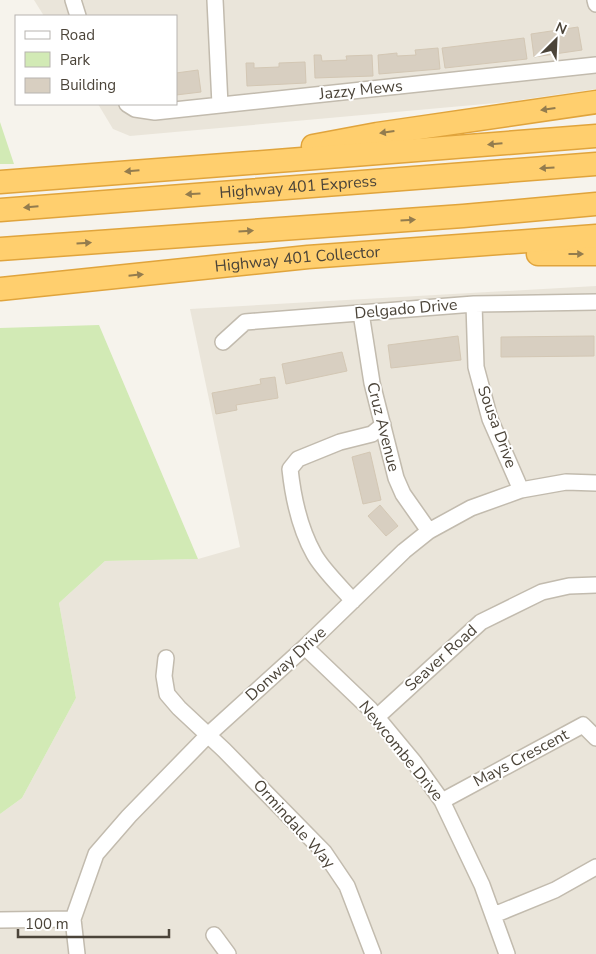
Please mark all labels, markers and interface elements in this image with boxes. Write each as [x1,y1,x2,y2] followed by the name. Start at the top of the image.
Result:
[15,15,178,105] legend
[531,15,581,65] north arrow
[552,18,570,39] text: N
[60,25,95,45] text: Road
[60,50,90,70] text: Park
[60,75,116,95] text: Building
[317,75,404,105] street label: Jazzy Mews
[539,105,555,113] one-way arrow
[379,129,395,137] one-way arrow
[487,141,503,149] one-way arrow
[539,164,555,172] one-way arrow
[124,167,140,175] one-way arrow
[219,170,378,204] street label: Highway 401 Express
[185,191,201,199] one-way arrow
[23,204,39,212] one-way arrow
[400,215,416,223] one-way arrow
[238,227,254,235] one-way arrow
[76,238,92,246] one-way arrow
[214,241,381,278] street label: Highway 401 Collector
[568,250,584,258] one-way arrow
[128,271,144,279] one-way arrow
[354,294,458,324] street label: Delgado Drive
[361,380,405,474] street label: Cruz Avenue
[472,383,522,471] street label: Sousa Drive
[400,620,482,696] street label: Seaver Road
[241,622,331,706] street label: Donway Drive
[354,696,448,806] street label: Newcombe Drive
[469,723,573,792] street label: Mays Crescent
[248,775,340,874] street label: Ormindale Way
[18,906,169,938] scale bar
[25,914,69,934] text: 100 m

